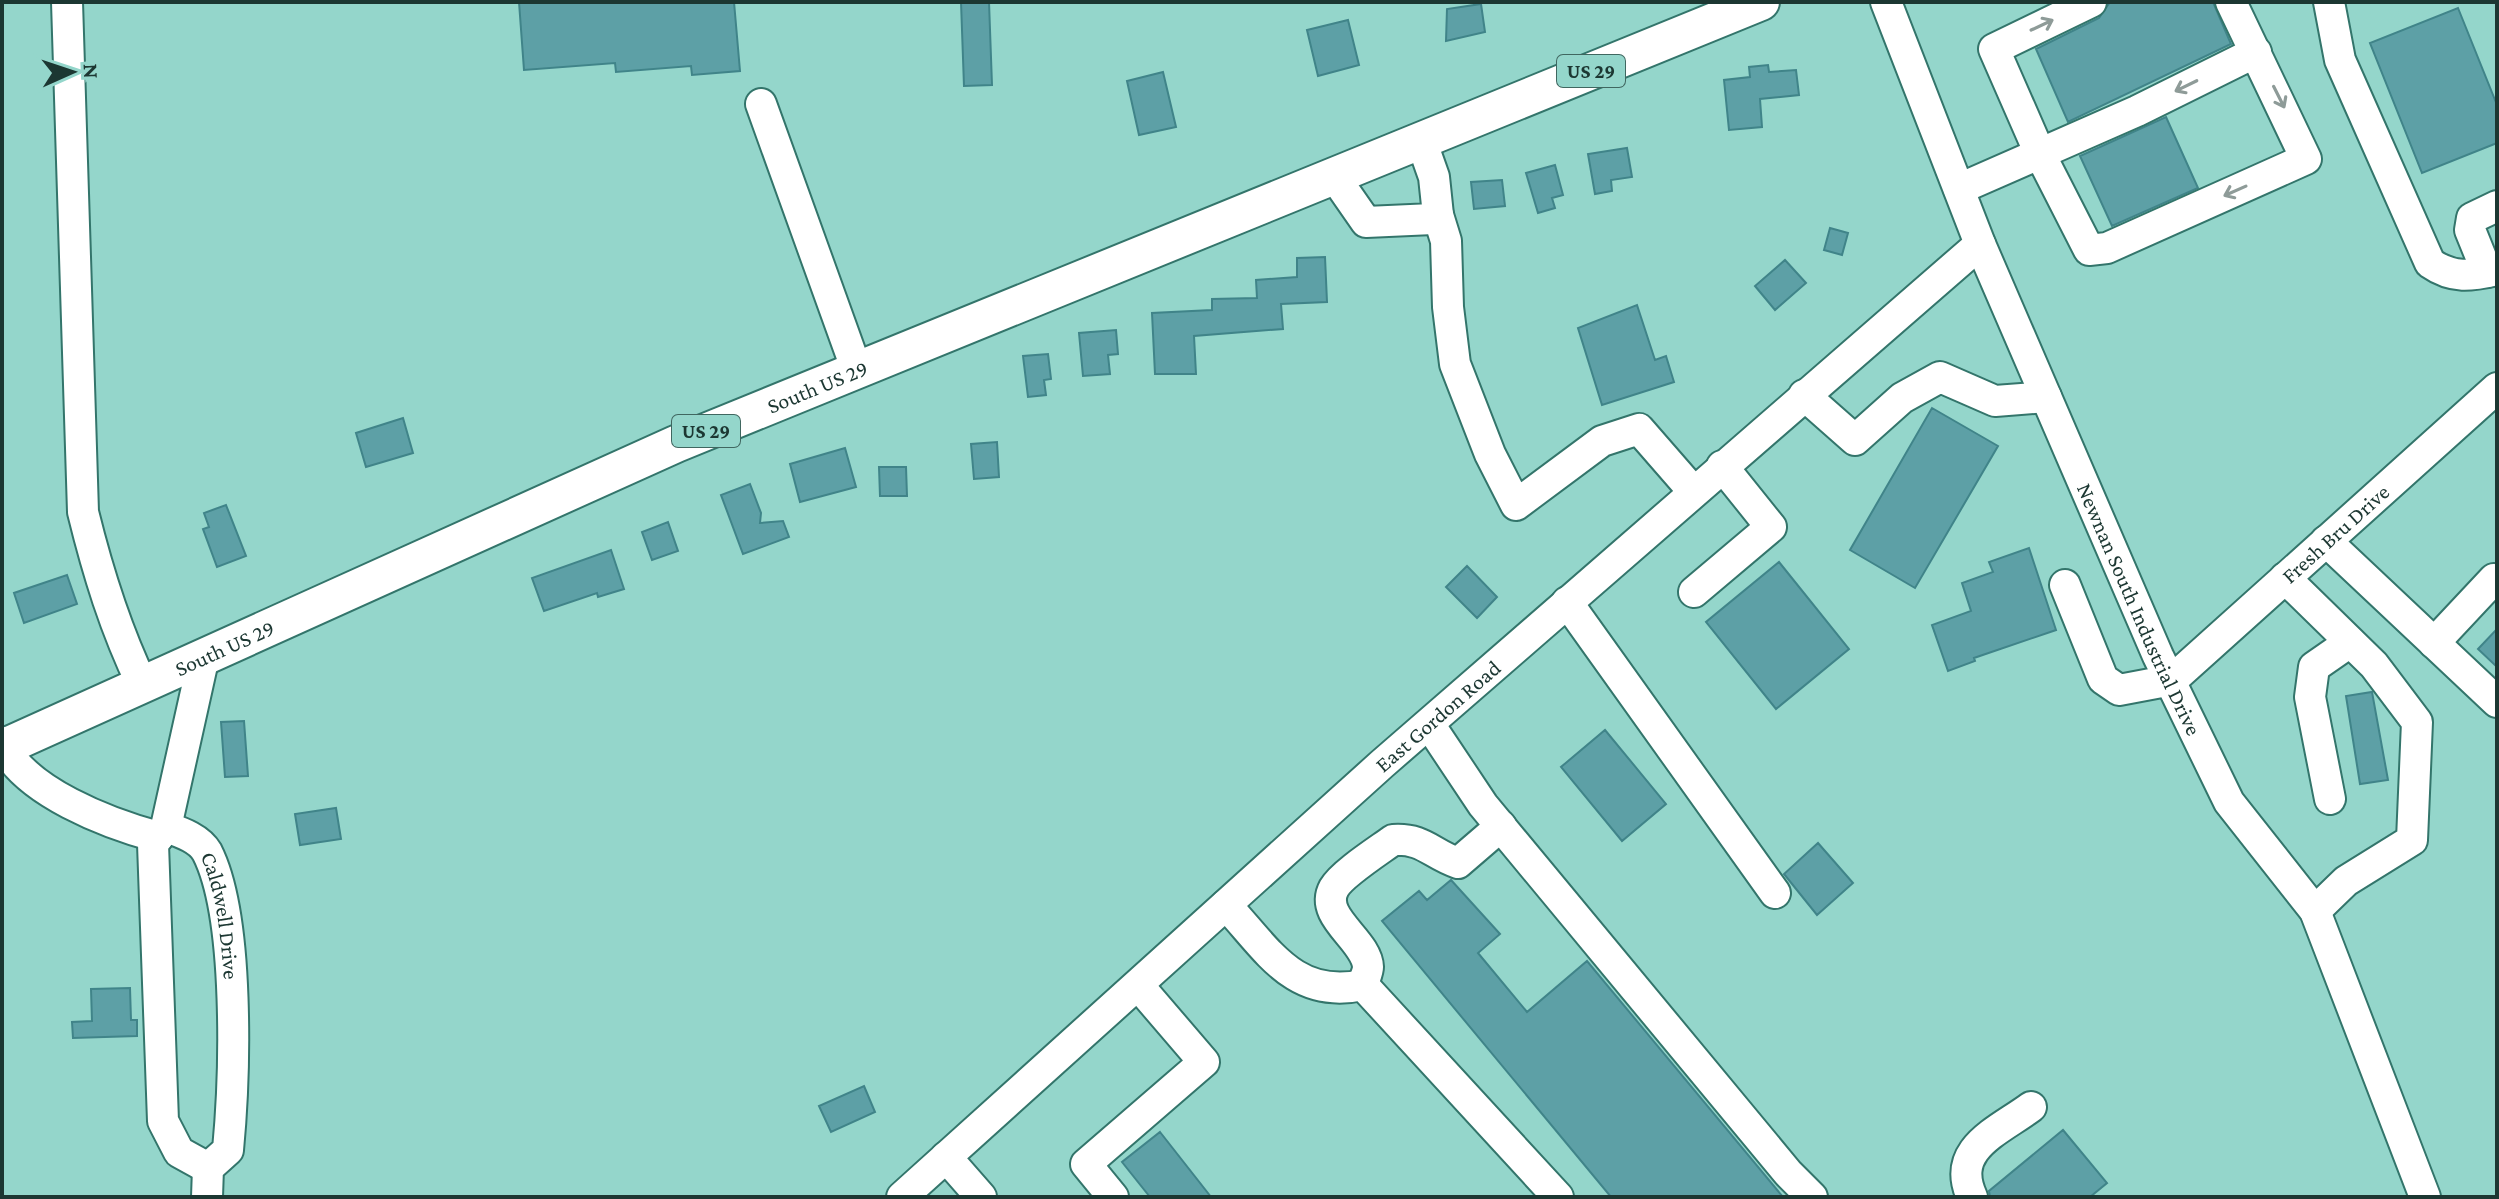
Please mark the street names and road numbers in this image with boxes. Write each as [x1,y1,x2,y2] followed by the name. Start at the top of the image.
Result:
[1557,55,1625,87] road number: US 29
[763,355,871,418] street label: South US 29
[672,415,740,447] road number: US 29
[2072,479,2207,739] street label: Newnan South Industrial Drive
[2276,479,2394,588] street label: Fresh Bru Drive
[171,614,278,681] street label: South US 29
[1370,654,1505,777] street label: East Gordon Road
[196,848,244,980] street label: Caldwell Drive

